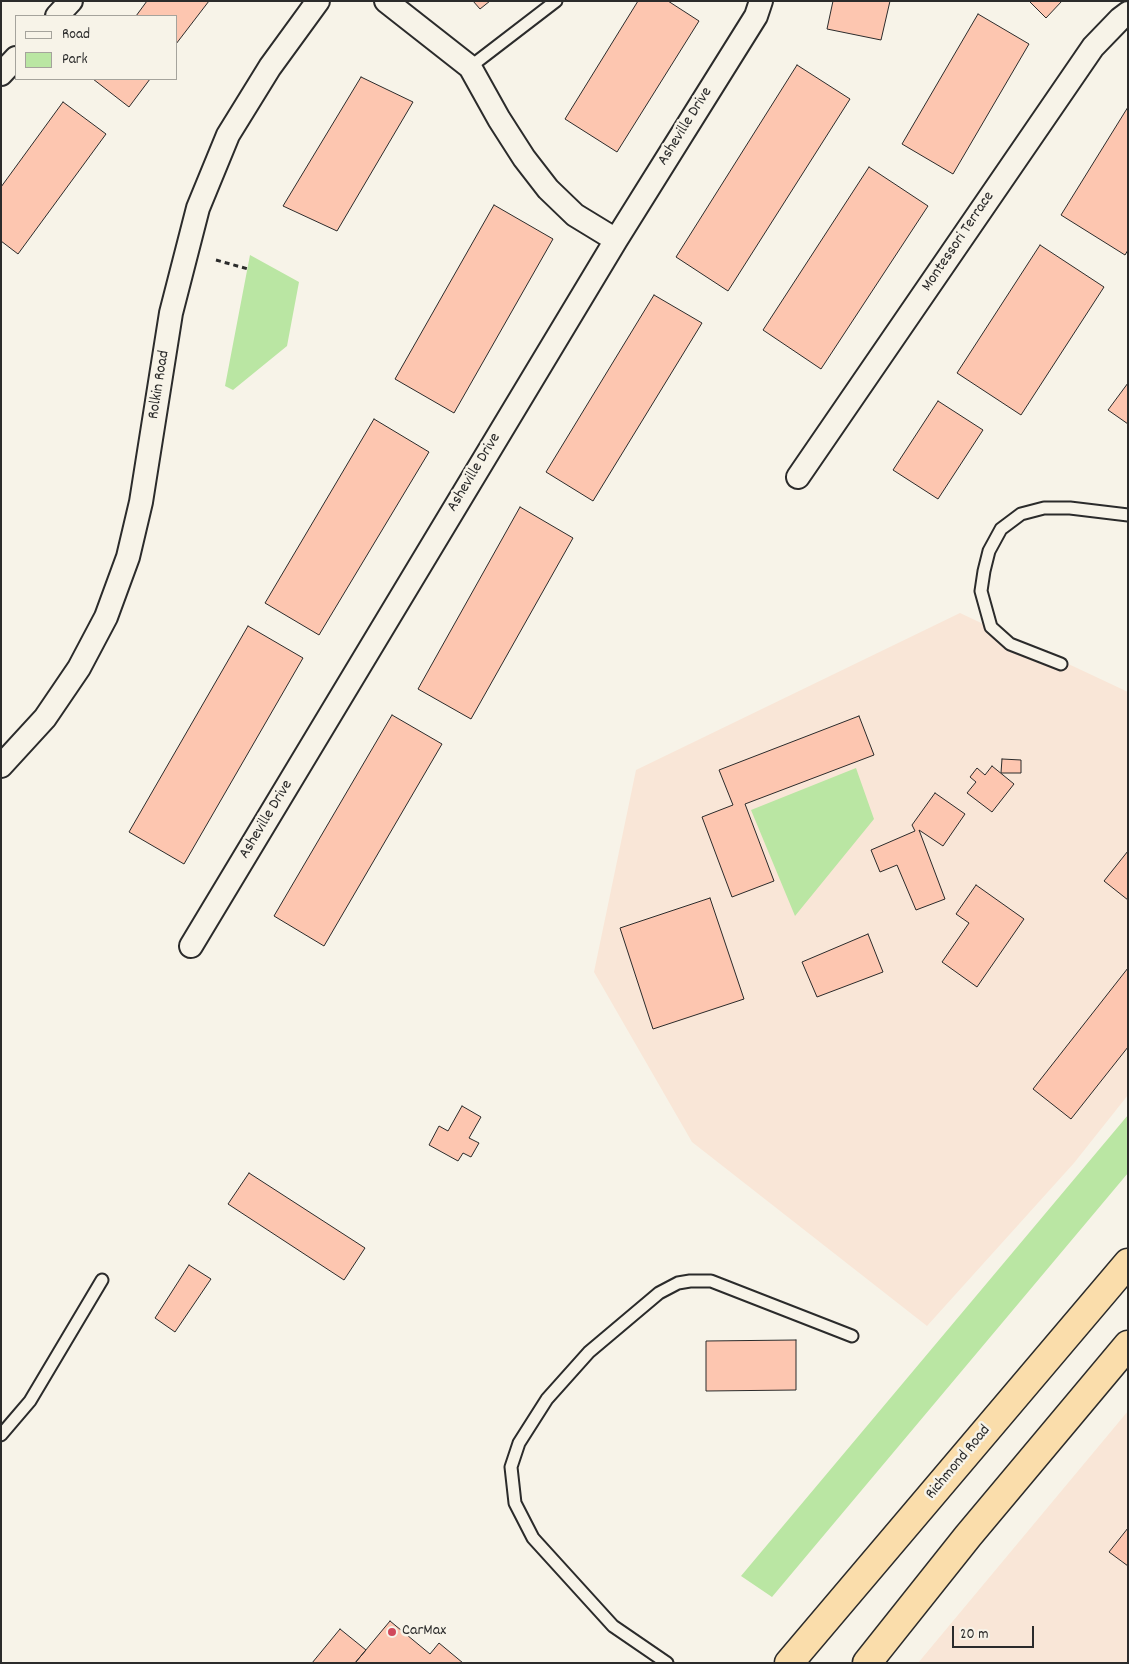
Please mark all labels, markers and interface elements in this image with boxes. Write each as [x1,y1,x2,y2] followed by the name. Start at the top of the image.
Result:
[15,15,178,80] legend
[62,24,90,46] text: Road
[62,49,88,71] text: Park
[654,84,718,170] street label: Asheville Drive
[919,188,999,296] street label: Montessori Terrace
[145,349,175,421] street label: Rolkin Road
[444,430,506,516] street label: Asheville Drive
[236,777,298,863] street label: Asheville Drive
[922,1422,996,1504] street label: Richmond Road
[954,1616,1036,1648] scale bar
[402,1622,446,1642] place label: CarMax
[960,1624,988,1646] text: 20 m
[386,1626,398,1638] marker: CarMax

